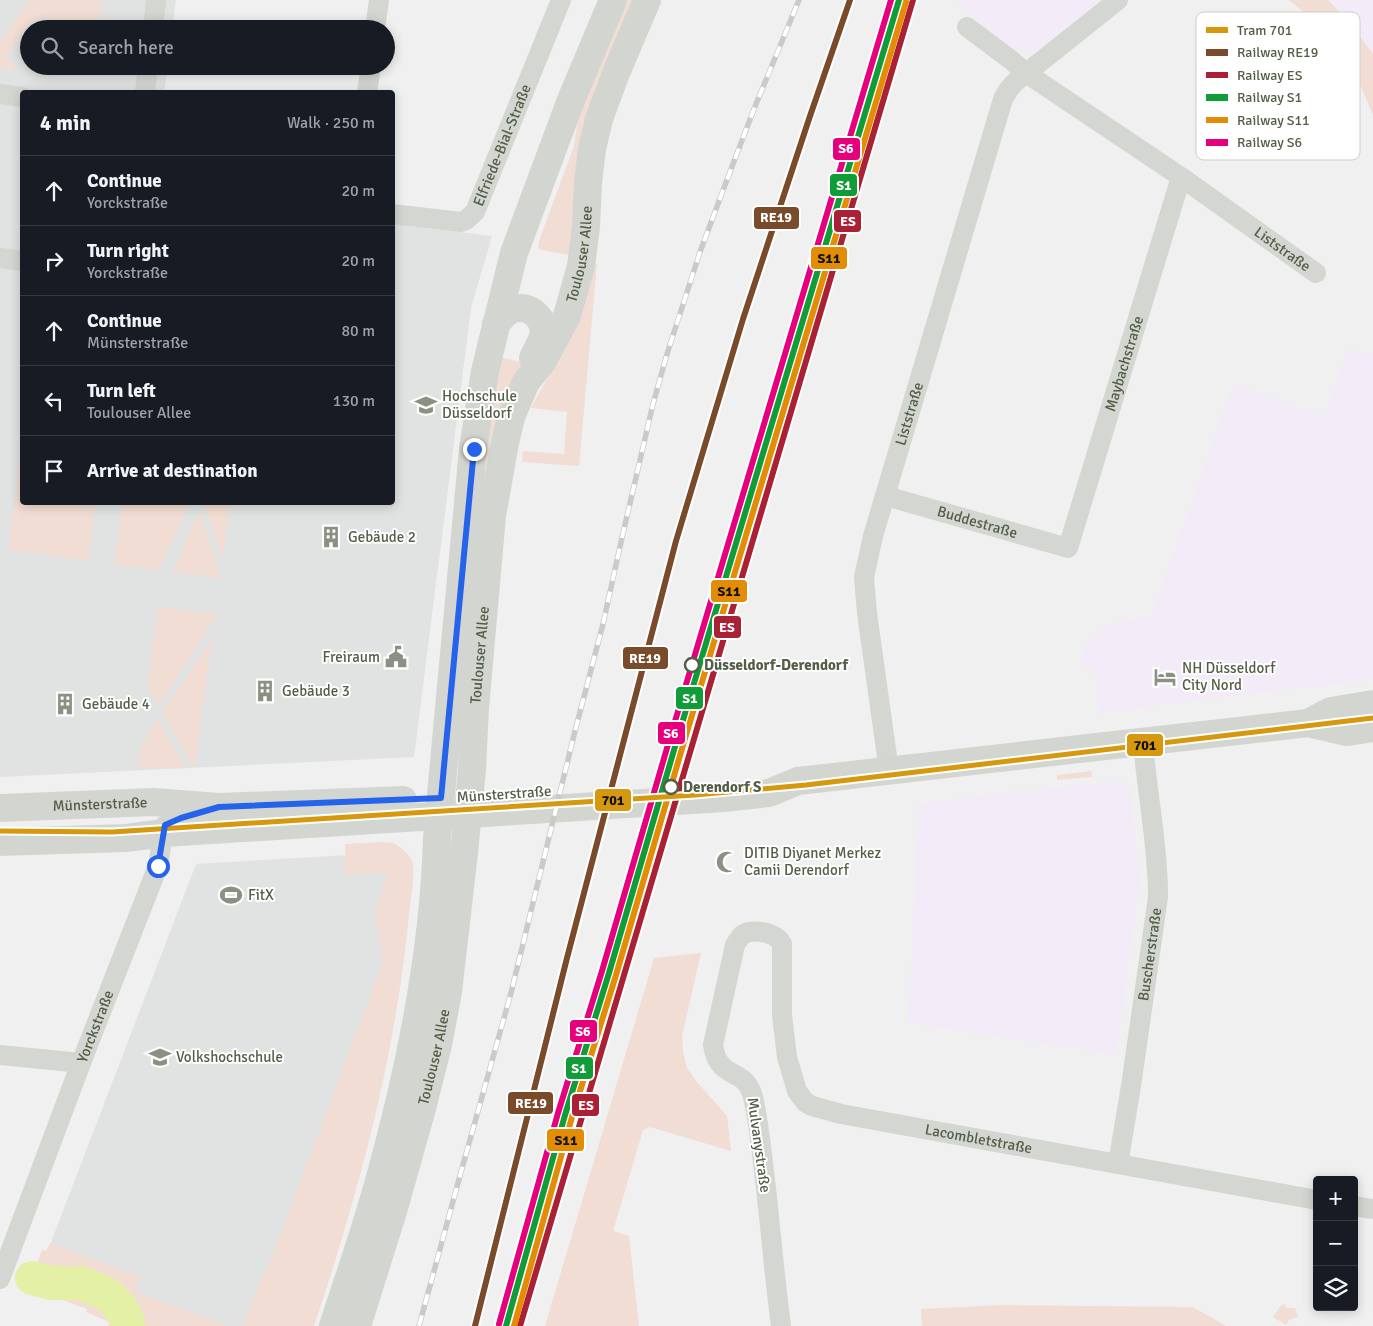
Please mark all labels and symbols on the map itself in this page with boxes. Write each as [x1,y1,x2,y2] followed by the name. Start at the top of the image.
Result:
[1196,12,1360,160] legend
[1237,22,1292,39] text: Tram 701
[1237,44,1318,61] text: Railway RE19
[1237,67,1303,84] text: Railway ES
[469,82,535,209] street label: Elfriede-Bial-Straße
[1237,89,1302,106] text: Railway S1
[1237,112,1310,129] text: Railway S11
[1237,134,1302,151] text: Railway S6
[832,137,861,161] line badge: S6
[838,140,854,157] text: S6
[829,173,858,197] line badge: S1
[836,177,852,194] text: S1
[562,205,596,304] street label: Toulouser Allee
[753,206,800,230] line badge: RE19
[760,209,792,226] text: RE19
[833,209,862,233] line badge: ES
[840,213,856,230] text: ES
[1251,223,1314,275] street label: Liststraße
[810,246,848,270] line badge: S11
[818,250,841,267] text: S11
[1101,314,1147,414] street label: Maybachstraße
[891,380,927,448] street label: Liststraße
[442,387,517,422] place label: Hochschule Düsseldorf
[413,392,439,418] school or university icon: Hochschule Düsseldorf
[463,438,486,461] route end
[935,502,1019,542] street label: Buddestraße
[318,524,344,550] building icon: Gebäude 2
[348,528,416,546] place label: Gebäude 2
[710,579,748,603] line badge: S11
[718,583,741,600] text: S11
[466,605,493,705] street label: Toulouser Allee
[713,615,742,639] line badge: ES
[719,619,735,636] text: ES
[383,644,409,670] public building icon: Freiraum
[622,646,669,670] line badge: RE19
[323,648,380,666] place label: Freiraum
[629,650,661,667] text: RE19
[704,656,849,674] place label: Düsseldorf-Derendorf
[684,657,700,673] marker: Düsseldorf-Derendorf
[1182,659,1276,694] place label: NH Düsseldorf City Nord
[1152,664,1178,690] hotel icon: NH Düsseldorf City Nord
[252,678,278,704] building icon: Gebäude 3
[282,682,350,700] place label: Gebäude 3
[675,686,704,710] line badge: S1
[682,690,698,707] text: S1
[52,691,78,717] building icon: Gebäude 4
[82,695,150,713] place label: Gebäude 4
[657,721,686,745] line badge: S6
[663,725,679,742] text: S6
[1126,733,1164,757] line badge: 701
[1134,737,1157,754] text: 701
[683,778,761,796] place label: Derendorf S
[663,779,679,795] marker: Derendorf S
[456,782,552,806] street label: Münsterstraße
[594,788,632,812] line badge: 701
[602,792,625,809] text: 701
[52,793,148,815] street label: Münsterstraße
[744,844,881,879] place label: DITIB Diyanet Merkez Camii Derendorf
[714,849,740,875] mosque icon: DITIB Diyanet Merkez Camii Derendorf
[147,855,170,878] route start
[218,882,244,908] sports icon: FitX
[248,886,274,904] place label: FitX
[1134,907,1165,1002] street label: Buscherstraße
[73,988,118,1065] street label: Yorckstraße
[414,1007,454,1107] street label: Toulouser Allee
[569,1019,598,1043] line badge: S6
[575,1023,591,1040] text: S6
[147,1044,173,1070] school or university icon: Volkshochschule
[176,1048,283,1066] place label: Volkshochschule
[565,1056,594,1080] line badge: S1
[571,1060,587,1077] text: S1
[507,1091,554,1115] line badge: RE19
[571,1093,600,1117] line badge: ES
[515,1095,547,1112] text: RE19
[743,1096,775,1194] street label: Mulvanystraße
[578,1097,594,1114] text: ES
[924,1120,1034,1157] street label: Lacombletstraße
[546,1128,585,1152] line badge: S11
[555,1132,578,1149] text: S11

